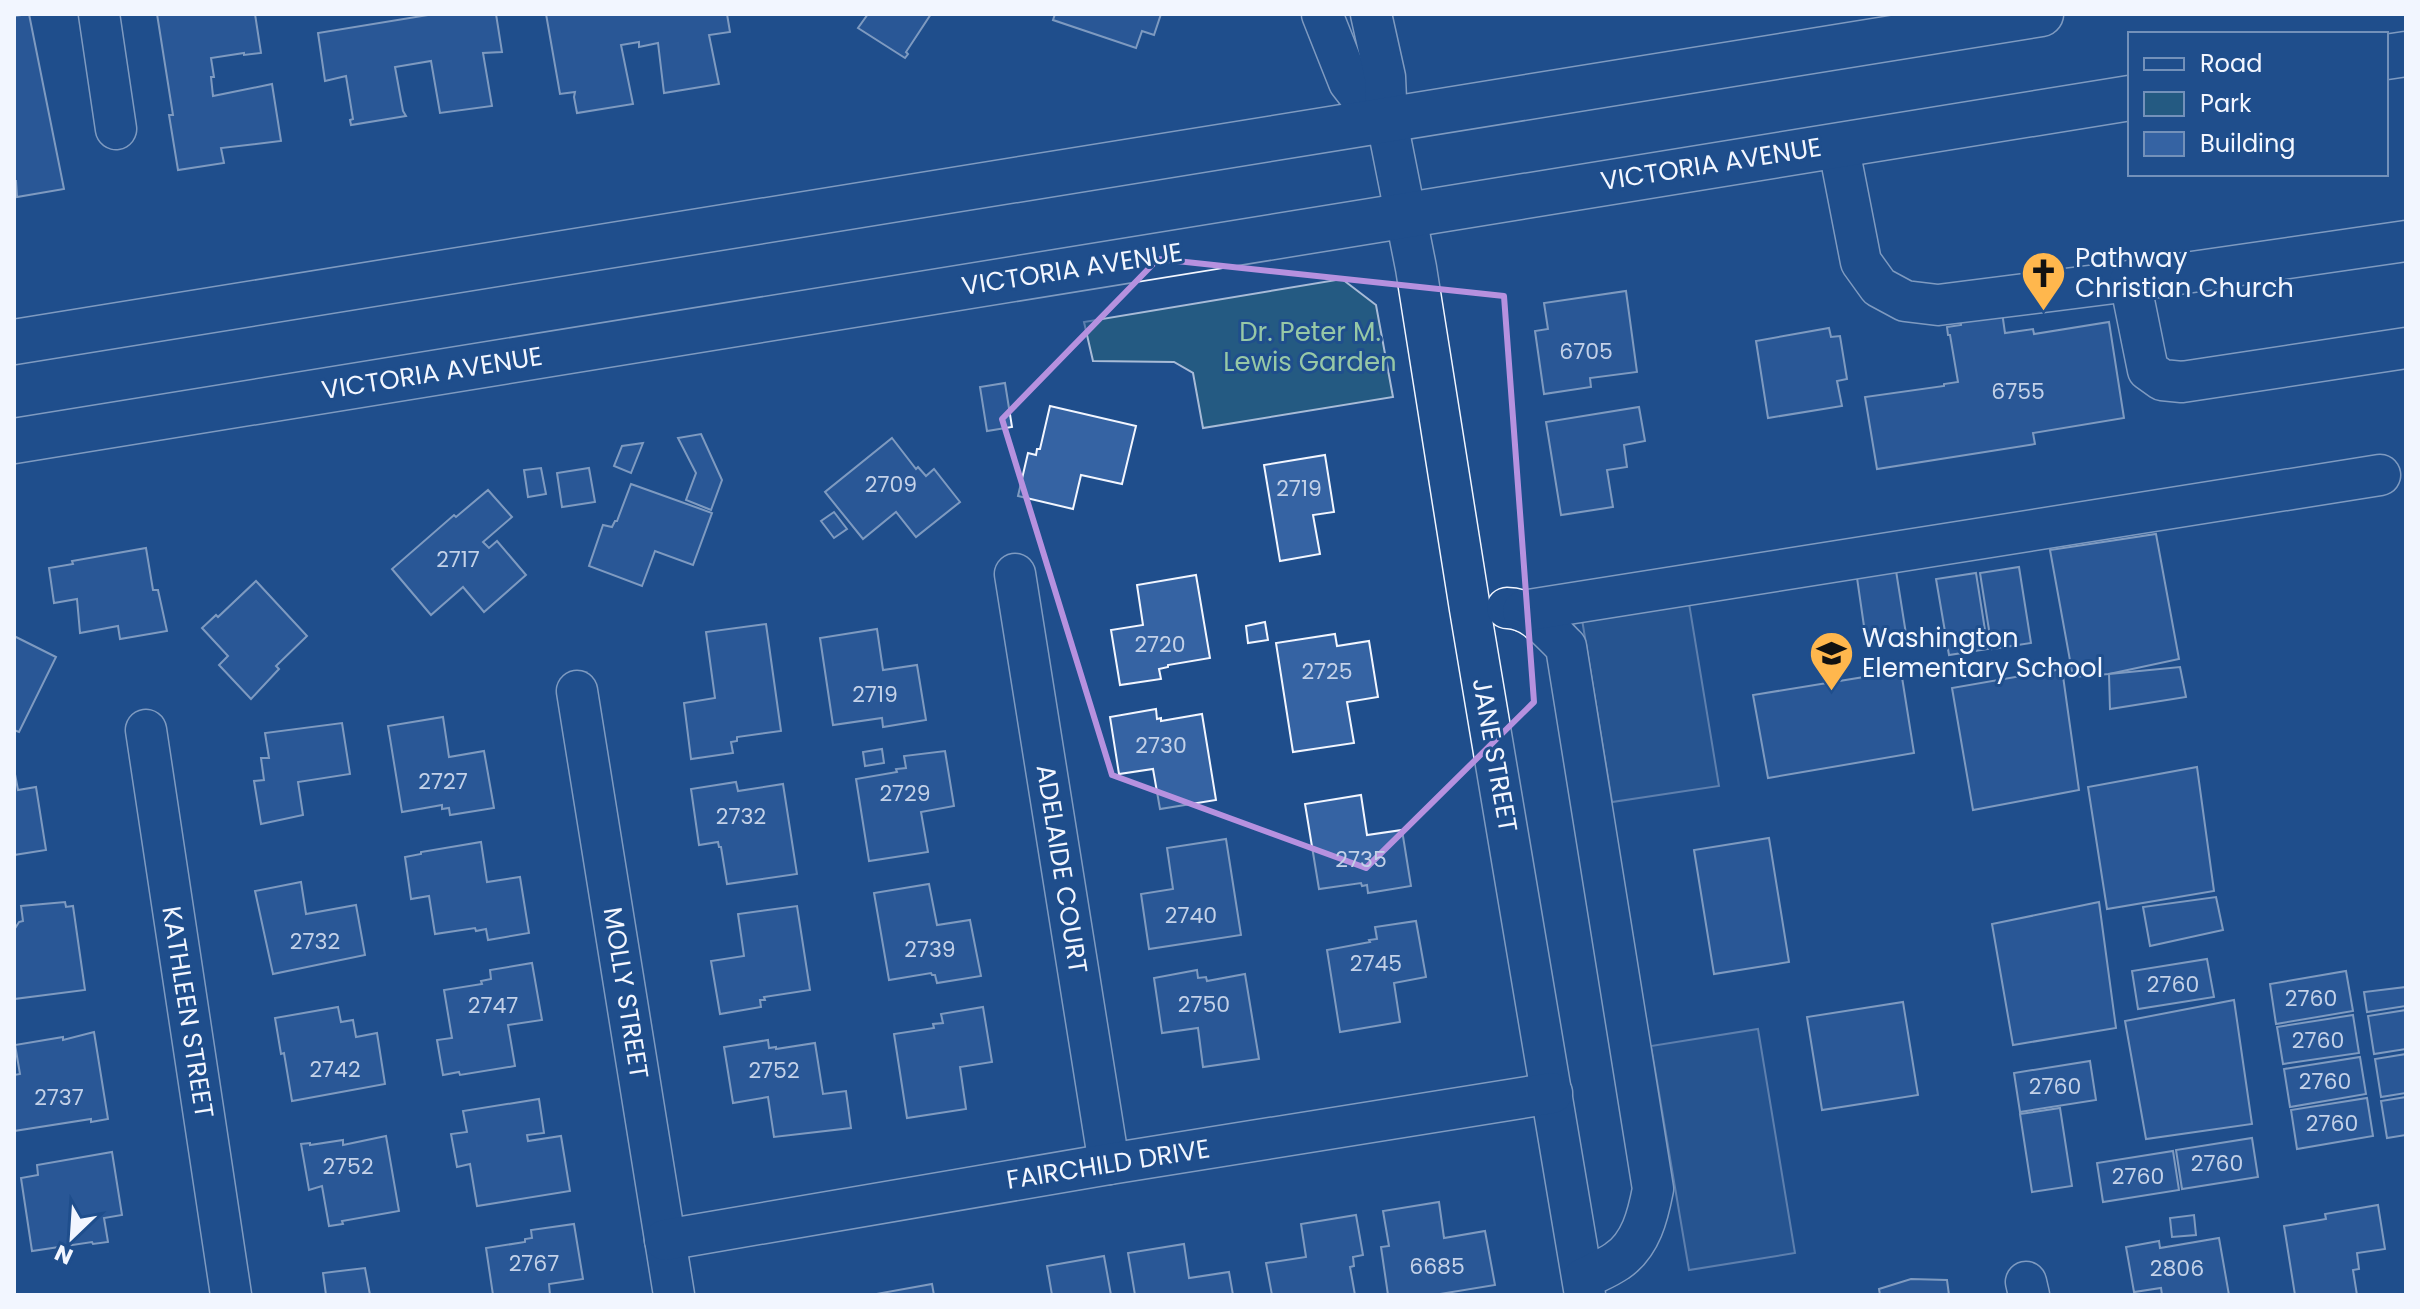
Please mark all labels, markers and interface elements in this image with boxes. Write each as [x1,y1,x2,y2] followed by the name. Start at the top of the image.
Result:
[2128,32,2388,176] legend
[2200,47,2262,80] text: Road
[2200,87,2252,120] text: Park
[2200,127,2296,160] text: Building
[1598,129,1824,199] street label: VICTORIA AVENUE
[959,234,1185,304] street label: VICTORIA AVENUE
[2075,240,2294,306] place label: Pathway Christian Church
[2020,249,2068,312] church icon: Pathway Christian Church
[1223,314,1397,380] park label: Dr. Peter M. Lewis Garden
[1559,336,1613,367] house number: 6705
[319,338,545,408] street label: VICTORIA AVENUE
[1991,376,2045,407] house number: 6755
[865,469,917,500] house number: 2709
[1276,473,1322,504] house number: 2719
[436,544,480,575] house number: 2717
[1862,620,2103,686] place label: Washington Elementary School
[1134,629,1186,660] house number: 2720
[1807,629,1855,692] school or university icon: Washington Elementary School
[1301,656,1353,687] house number: 2725
[1464,675,1526,835] street label: JANE STREET
[852,679,898,710] house number: 2719
[1135,730,1187,761] house number: 2730
[1028,762,1096,976] street label: ADELAIDE COURT
[418,766,468,797] house number: 2727
[879,778,931,809] house number: 2729
[716,801,766,832] house number: 2732
[1335,844,1387,875] house number: 2735
[1165,900,1217,931] house number: 2740
[153,903,223,1121] street label: KATHLEEN STREET
[595,905,657,1081] street label: MOLLY STREET
[290,926,340,957] house number: 2732
[904,934,956,965] house number: 2739
[1350,948,1402,979] house number: 2745
[2147,969,2199,1000] house number: 2760
[2285,983,2337,1014] house number: 2760
[1178,989,1230,1020] house number: 2750
[468,990,518,1021] house number: 2747
[2292,1025,2344,1056] house number: 2760
[309,1054,361,1085] house number: 2742
[748,1055,800,1086] house number: 2752
[2299,1066,2351,1097] house number: 2760
[2029,1071,2081,1102] house number: 2760
[34,1082,84,1113] house number: 2737
[2306,1108,2358,1139] house number: 2760
[1004,1130,1212,1198] street label: FAIRCHILD DRIVE
[2191,1148,2243,1179] house number: 2760
[322,1151,374,1182] house number: 2752
[2112,1161,2164,1192] house number: 2760
[32,1197,112,1277] north arrow
[50,1237,78,1272] text: N
[509,1248,559,1279] house number: 2767
[1409,1251,1465,1282] house number: 6685
[2150,1253,2204,1284] house number: 2806

